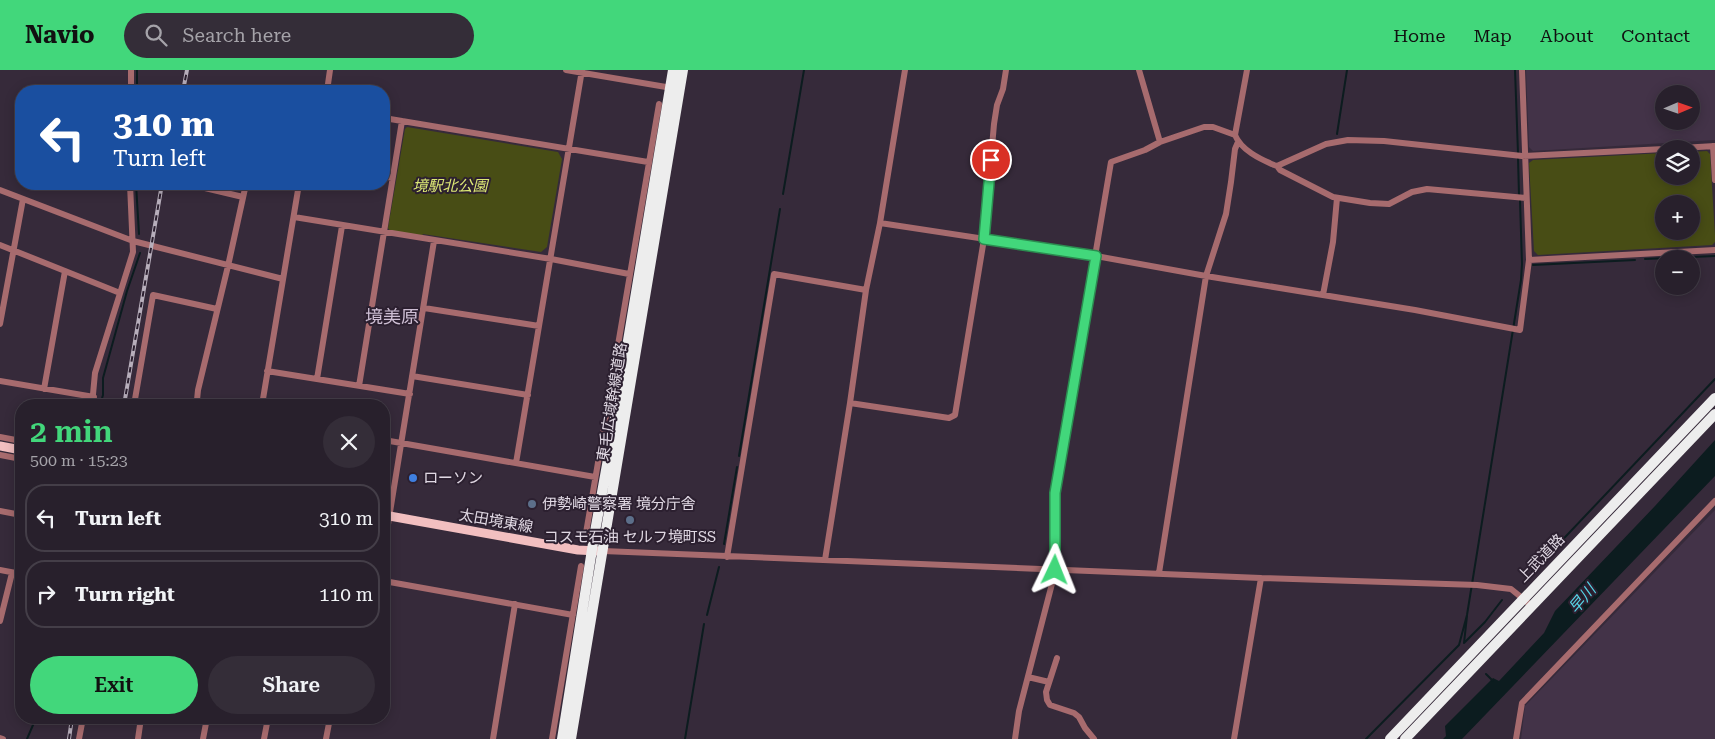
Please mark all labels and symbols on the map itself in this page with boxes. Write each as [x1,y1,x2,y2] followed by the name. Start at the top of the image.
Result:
[1655,85,1700,130] north arrow
[970,139,1012,181] pin
[412,177,489,195] park label: 境駅北公園
[365,306,419,327] district label: 境美原
[594,341,630,463] street label: 東毛広域幹線道路
[423,469,483,487] place label: ローソン
[407,472,419,484] marker: ローソン
[542,495,696,513] place label: 伊勢崎警察署 境分庁舎
[526,498,538,510] marker: 伊勢崎警察署 境分庁舎
[457,506,535,536] street label: 太田境東線
[624,514,636,526] marker: コスモ石油 セルフ境町SS
[544,528,716,546] place label: コスモ石油 セルフ境町SS
[1514,530,1568,586] street label: 上武道路
[1028,543,1080,595] position arrow
[1564,579,1601,617] water label: 早川

